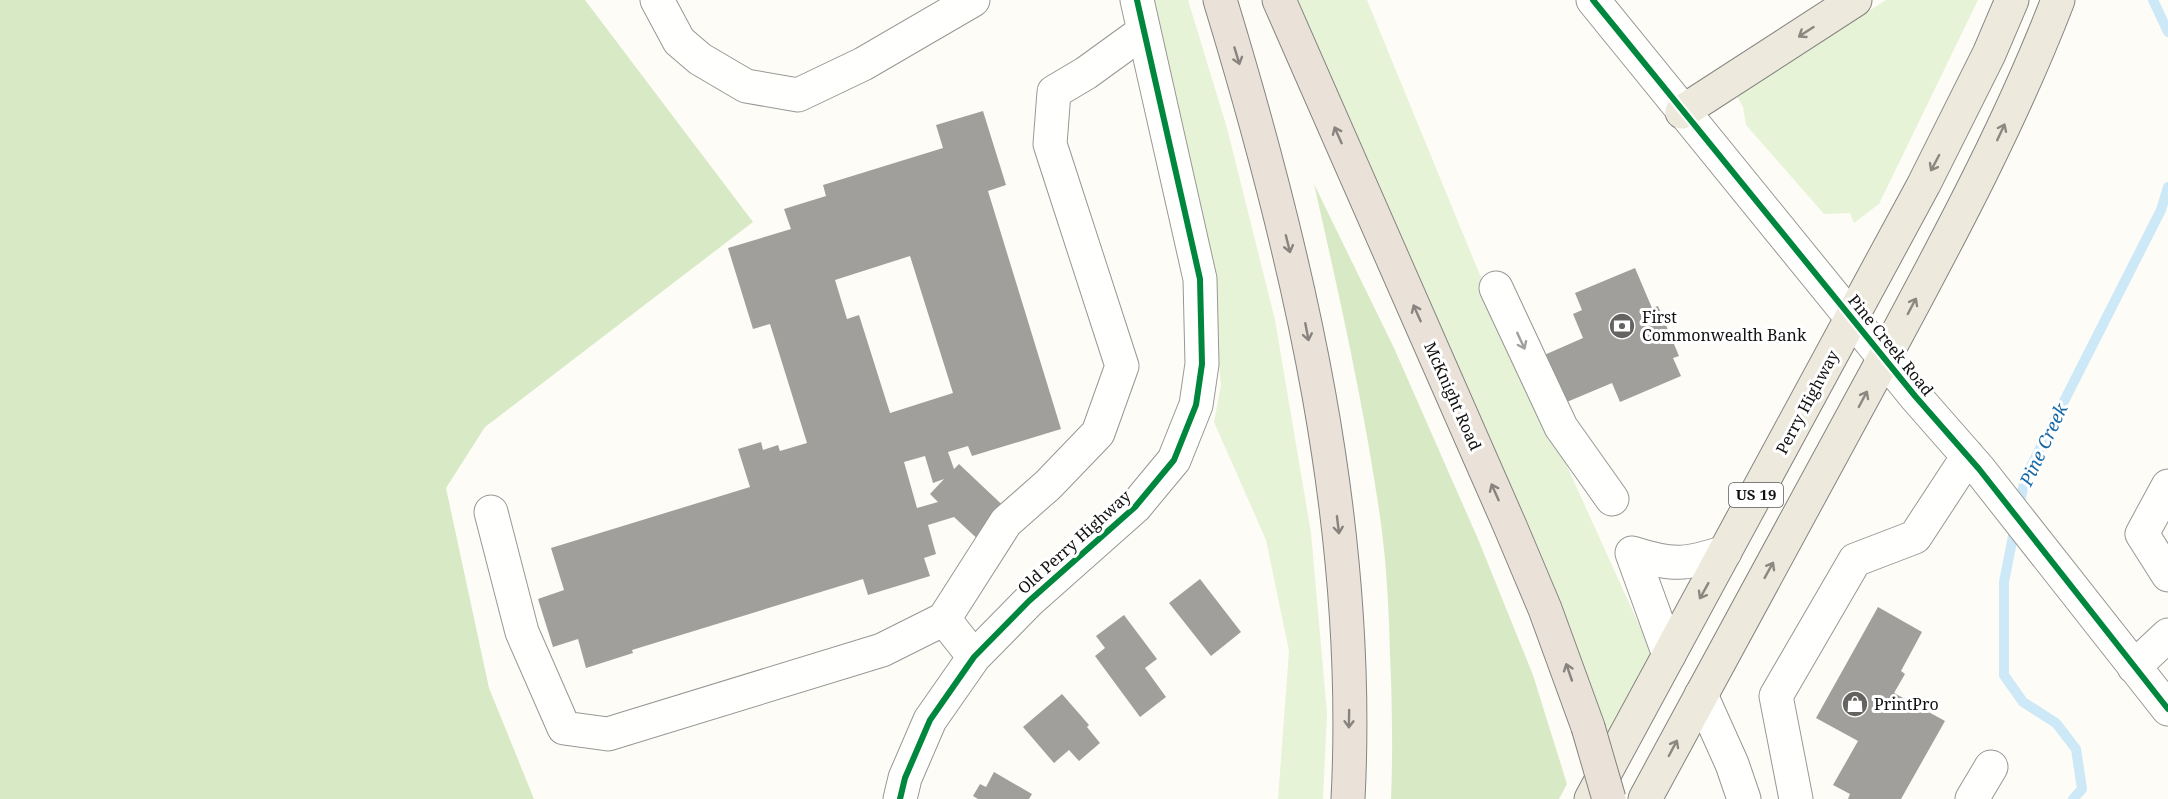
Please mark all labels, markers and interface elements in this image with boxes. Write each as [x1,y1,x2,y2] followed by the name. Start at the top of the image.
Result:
[1798,26,1815,38] one-way arrow
[1232,46,1243,65] one-way arrow
[1995,124,2007,142] one-way arrow
[1332,126,1343,144] one-way arrow
[1929,154,1941,171] one-way arrow
[1283,234,1294,253] one-way arrow
[1843,290,1939,400] street label: Pine Creek Road
[1906,298,1918,315] one-way arrow
[1410,305,1422,323] one-way arrow
[1642,306,1807,346] place label: First Commonwealth Bank
[1607,311,1637,341] bank icon: First Commonwealth Bank
[1302,322,1313,341] one-way arrow
[1515,332,1527,350] one-way arrow
[1419,338,1487,454] street label: McKnight Road
[1770,345,1844,458] street label: Perry Highway
[1857,391,1869,408] one-way arrow
[2013,399,2073,491] water label: Pine Creek
[1489,483,1500,501] one-way arrow
[1729,483,1783,507] road number: US 19
[1013,485,1136,599] street label: Old Perry Highway
[1333,514,1344,534] one-way arrow
[1763,562,1775,579] one-way arrow
[1698,582,1709,600] one-way arrow
[1562,663,1573,682] one-way arrow
[1840,689,1870,719] shop icon: PrintPro
[1874,693,1939,715] place label: PrintPro
[1344,709,1355,729] one-way arrow
[1668,739,1679,757] one-way arrow

